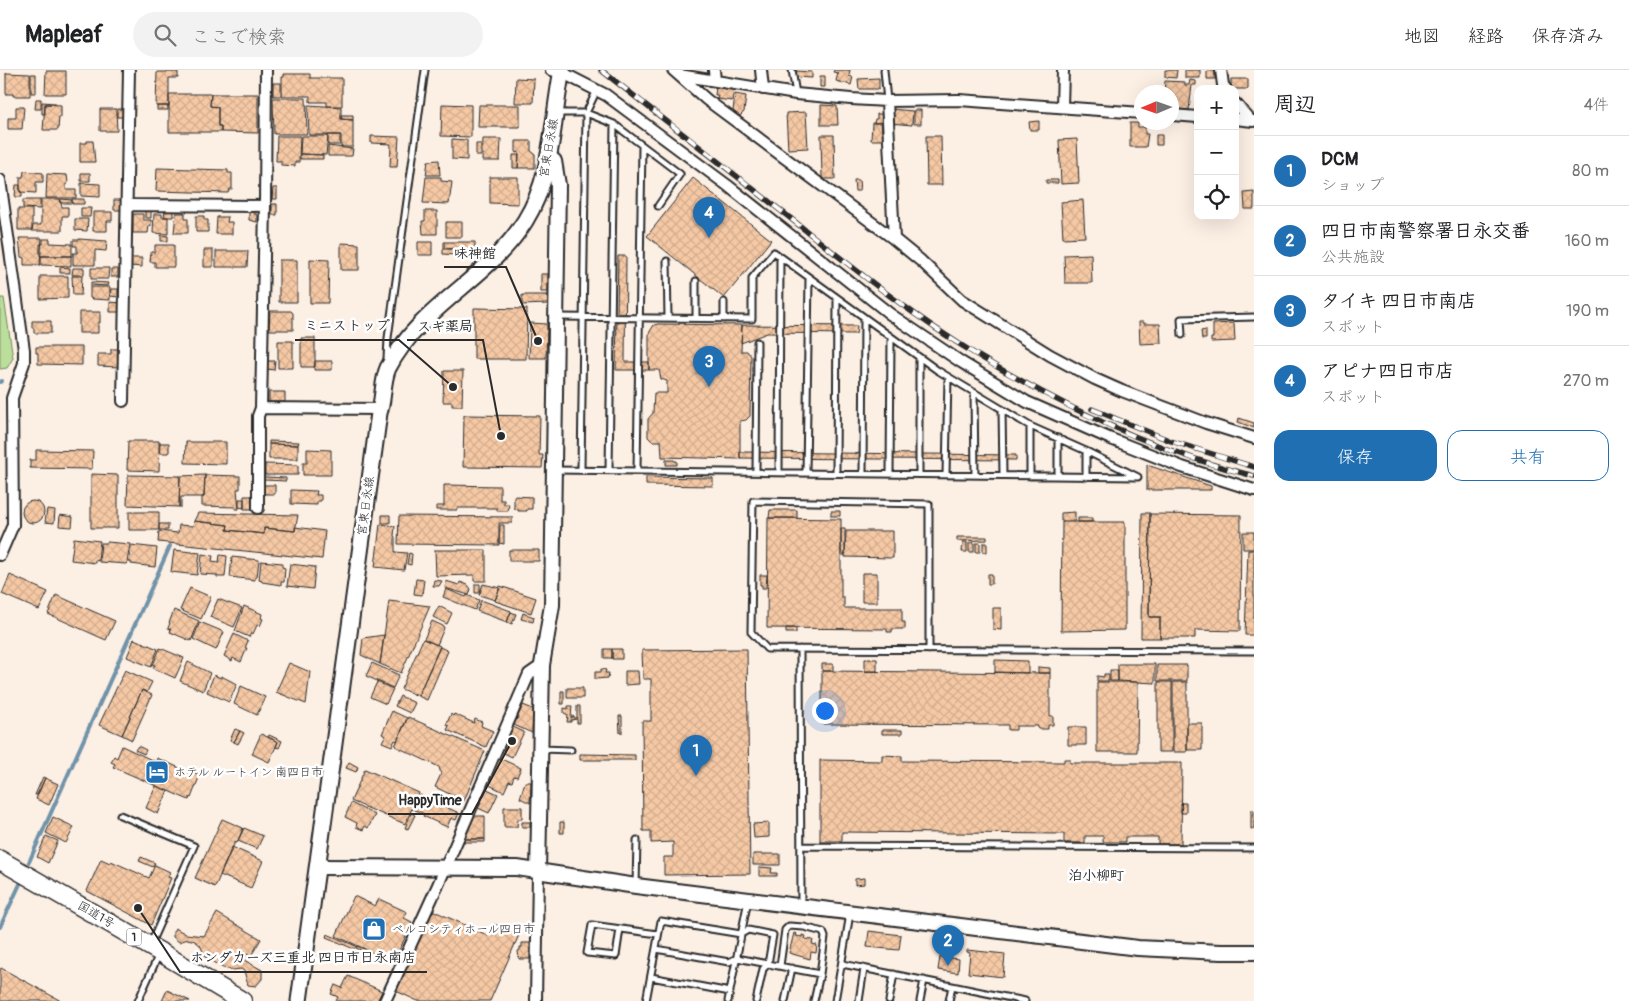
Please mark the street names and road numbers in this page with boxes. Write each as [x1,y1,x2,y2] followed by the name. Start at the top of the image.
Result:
[536,117,562,179] street label: 宮東日永線
[354,475,378,537] street label: 宮東日永線
[75,898,117,932] street label: 国道1号
[126,929,142,946] road number: 1

